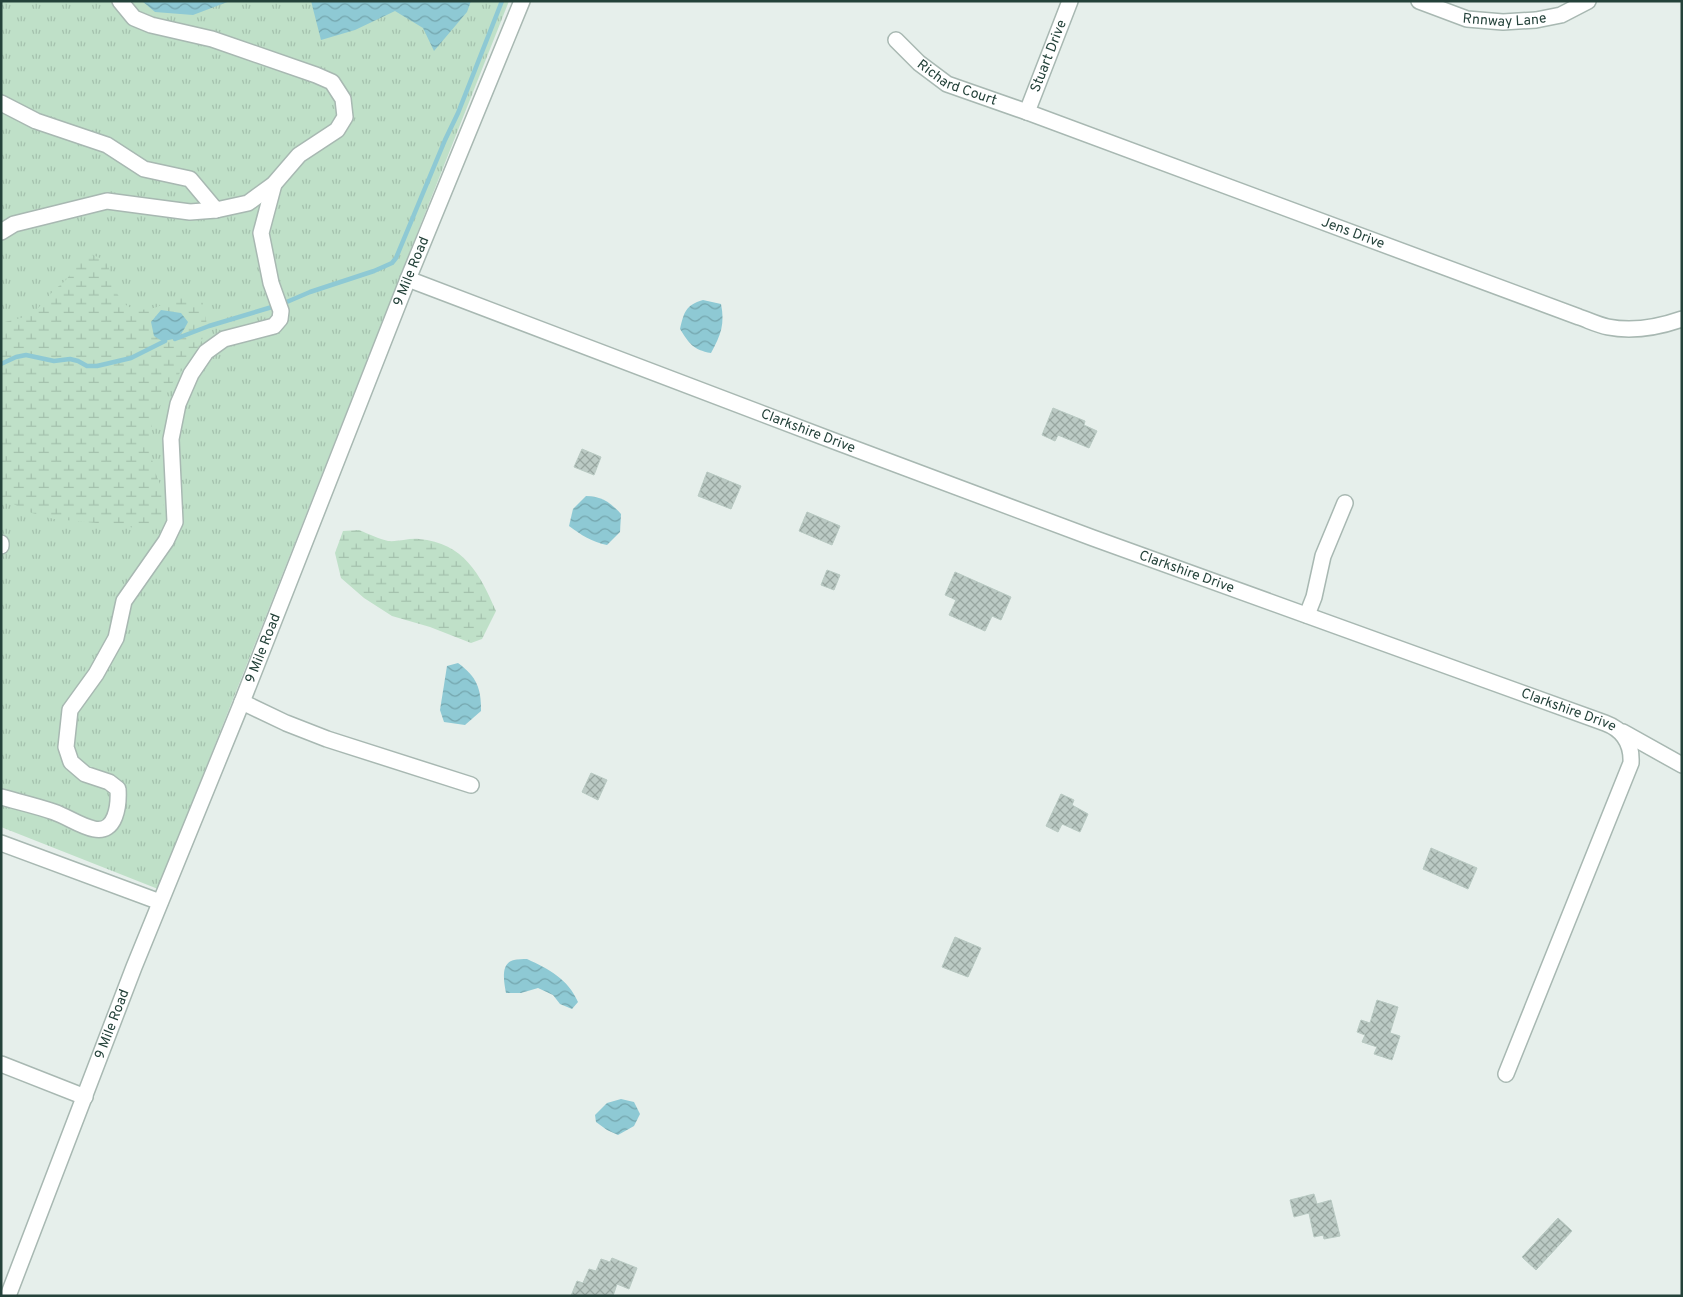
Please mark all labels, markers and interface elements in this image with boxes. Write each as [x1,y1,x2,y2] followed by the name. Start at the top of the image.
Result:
[1462,10,1548,31] street label: Rnnway Lane
[1027,17,1070,95] street label: Stuart Drive
[914,56,999,109] street label: Richard Court
[1319,214,1387,253] street label: Jens Drive
[390,234,433,309] street label: 9 Mile Road
[758,405,858,457] street label: Clarkshire Drive
[1137,547,1237,597] street label: Clarkshire Drive
[242,611,284,686] street label: 9 Mile Road
[1519,685,1619,735] street label: Clarkshire Drive
[91,987,133,1062] street label: 9 Mile Road

